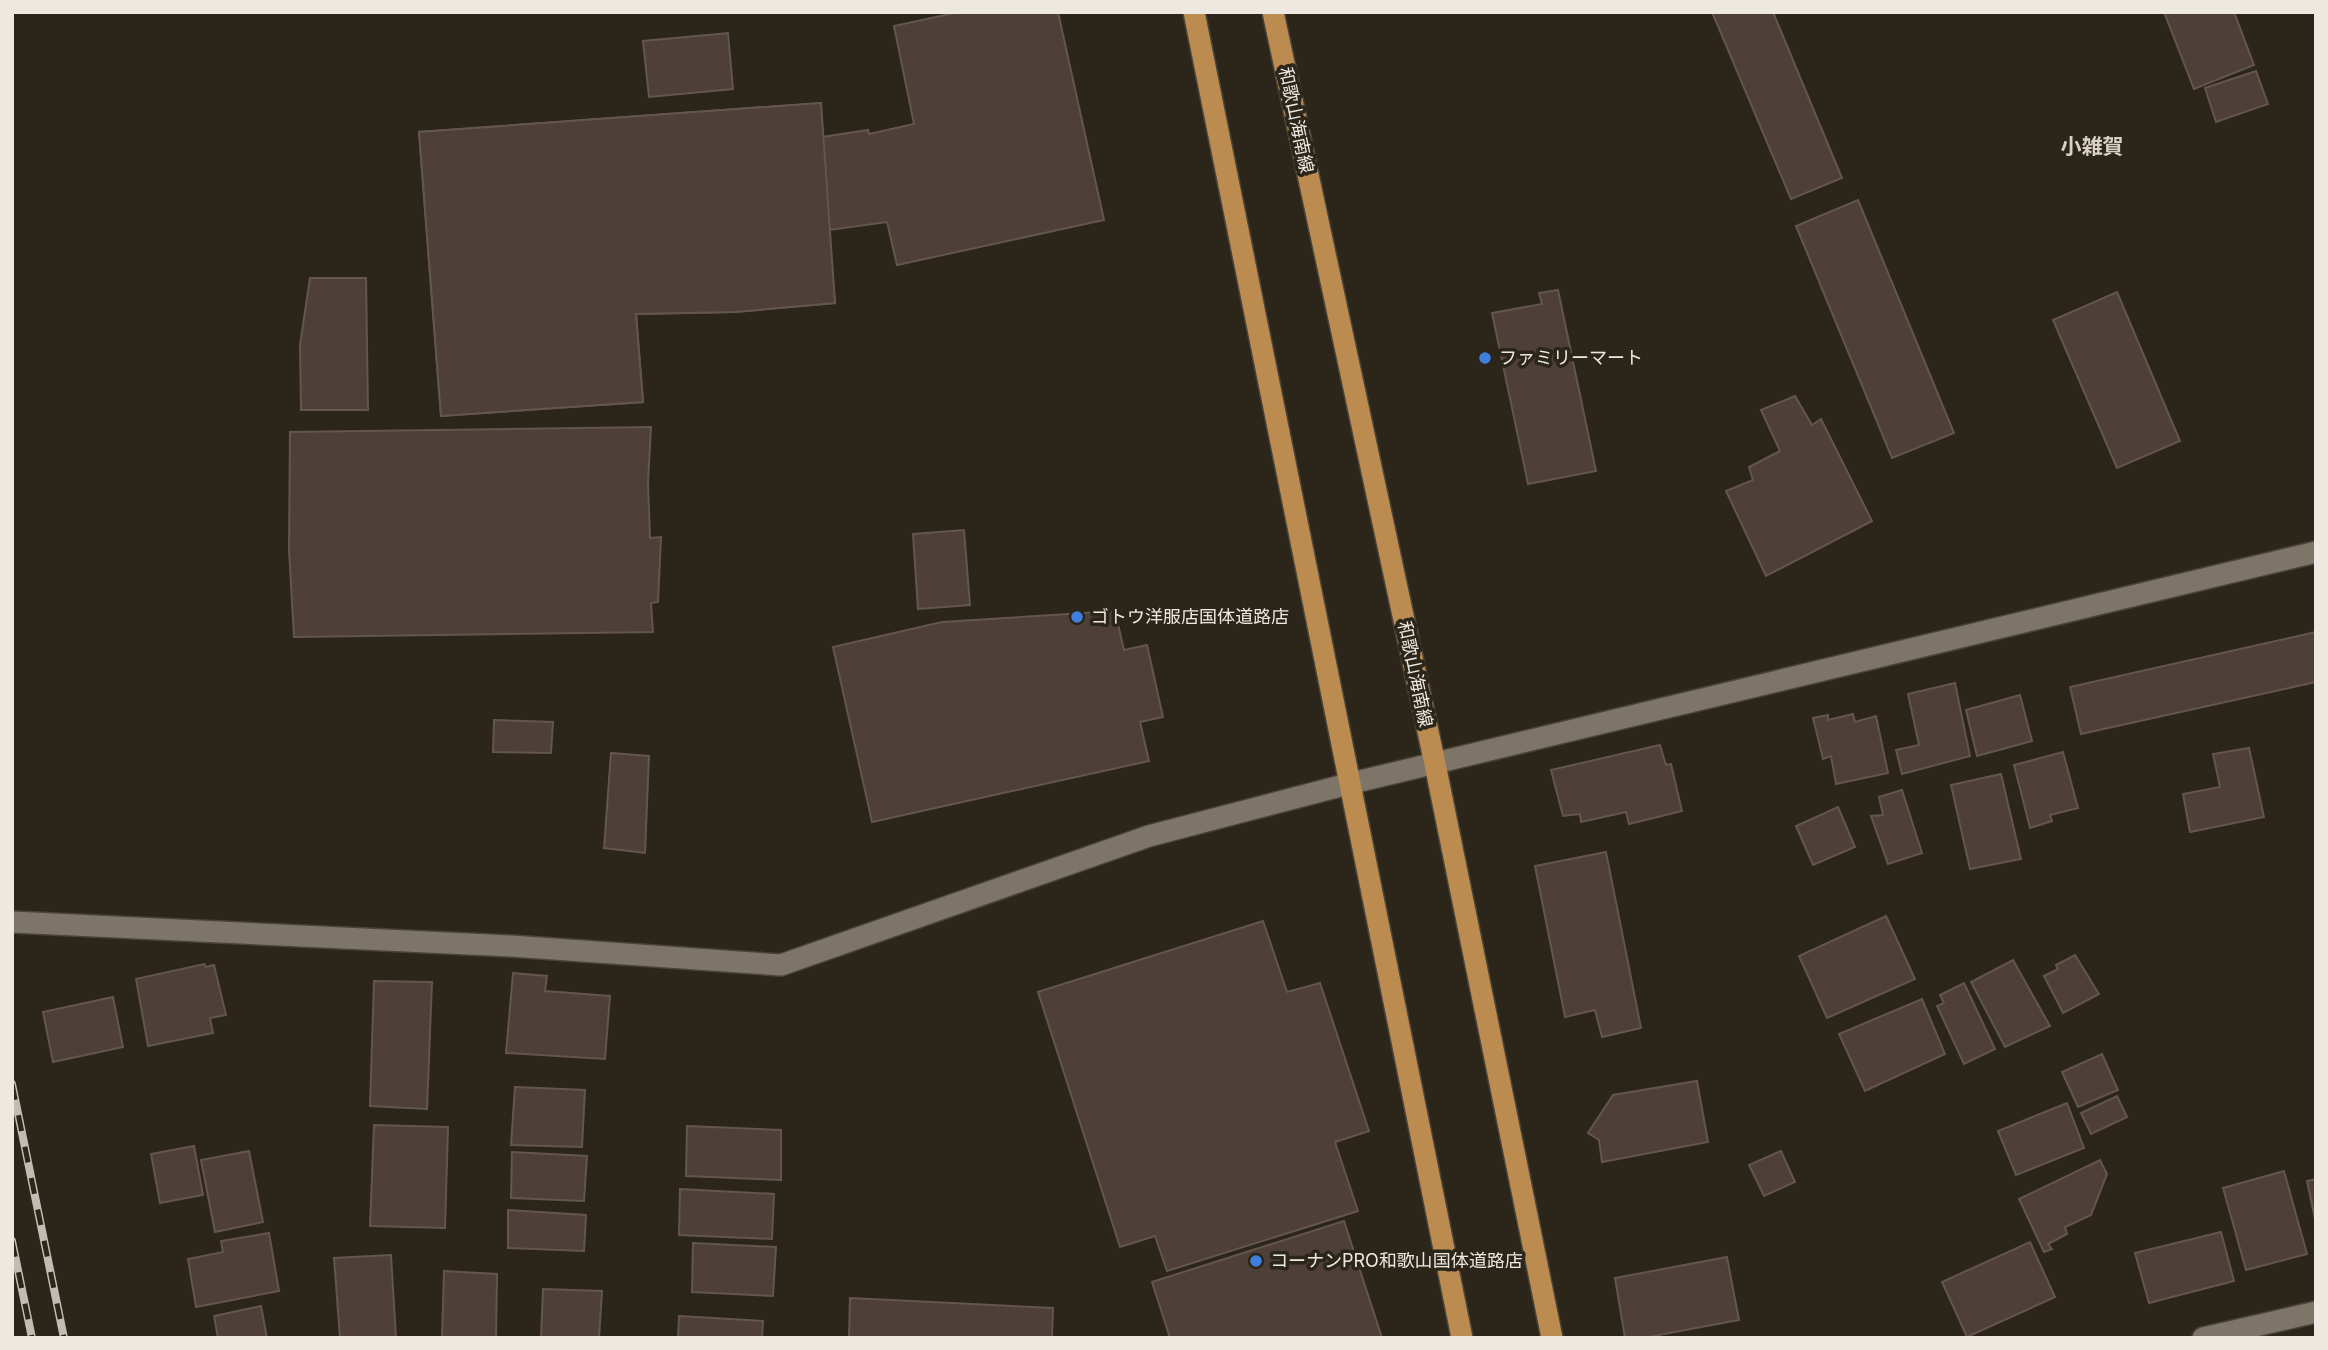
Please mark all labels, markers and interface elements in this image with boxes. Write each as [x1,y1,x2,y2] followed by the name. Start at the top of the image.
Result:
[1275,65,1318,175] street label: 和歌山海南線
[2061,134,2124,159] district label: 小雑賀
[1499,347,1643,368] place label: ファミリーマート
[1477,350,1493,366] marker: ファミリーマート
[1091,606,1289,627] place label: ゴトウ洋服店国体道路店
[1069,609,1085,625] marker: ゴトウ洋服店国体道路店
[1394,619,1437,729] street label: 和歌山海南線
[1270,1250,1523,1271] place label: コーナンPRO和歌山国体道路店
[1248,1253,1264,1269] marker: コーナンPRO和歌山国体道路店

